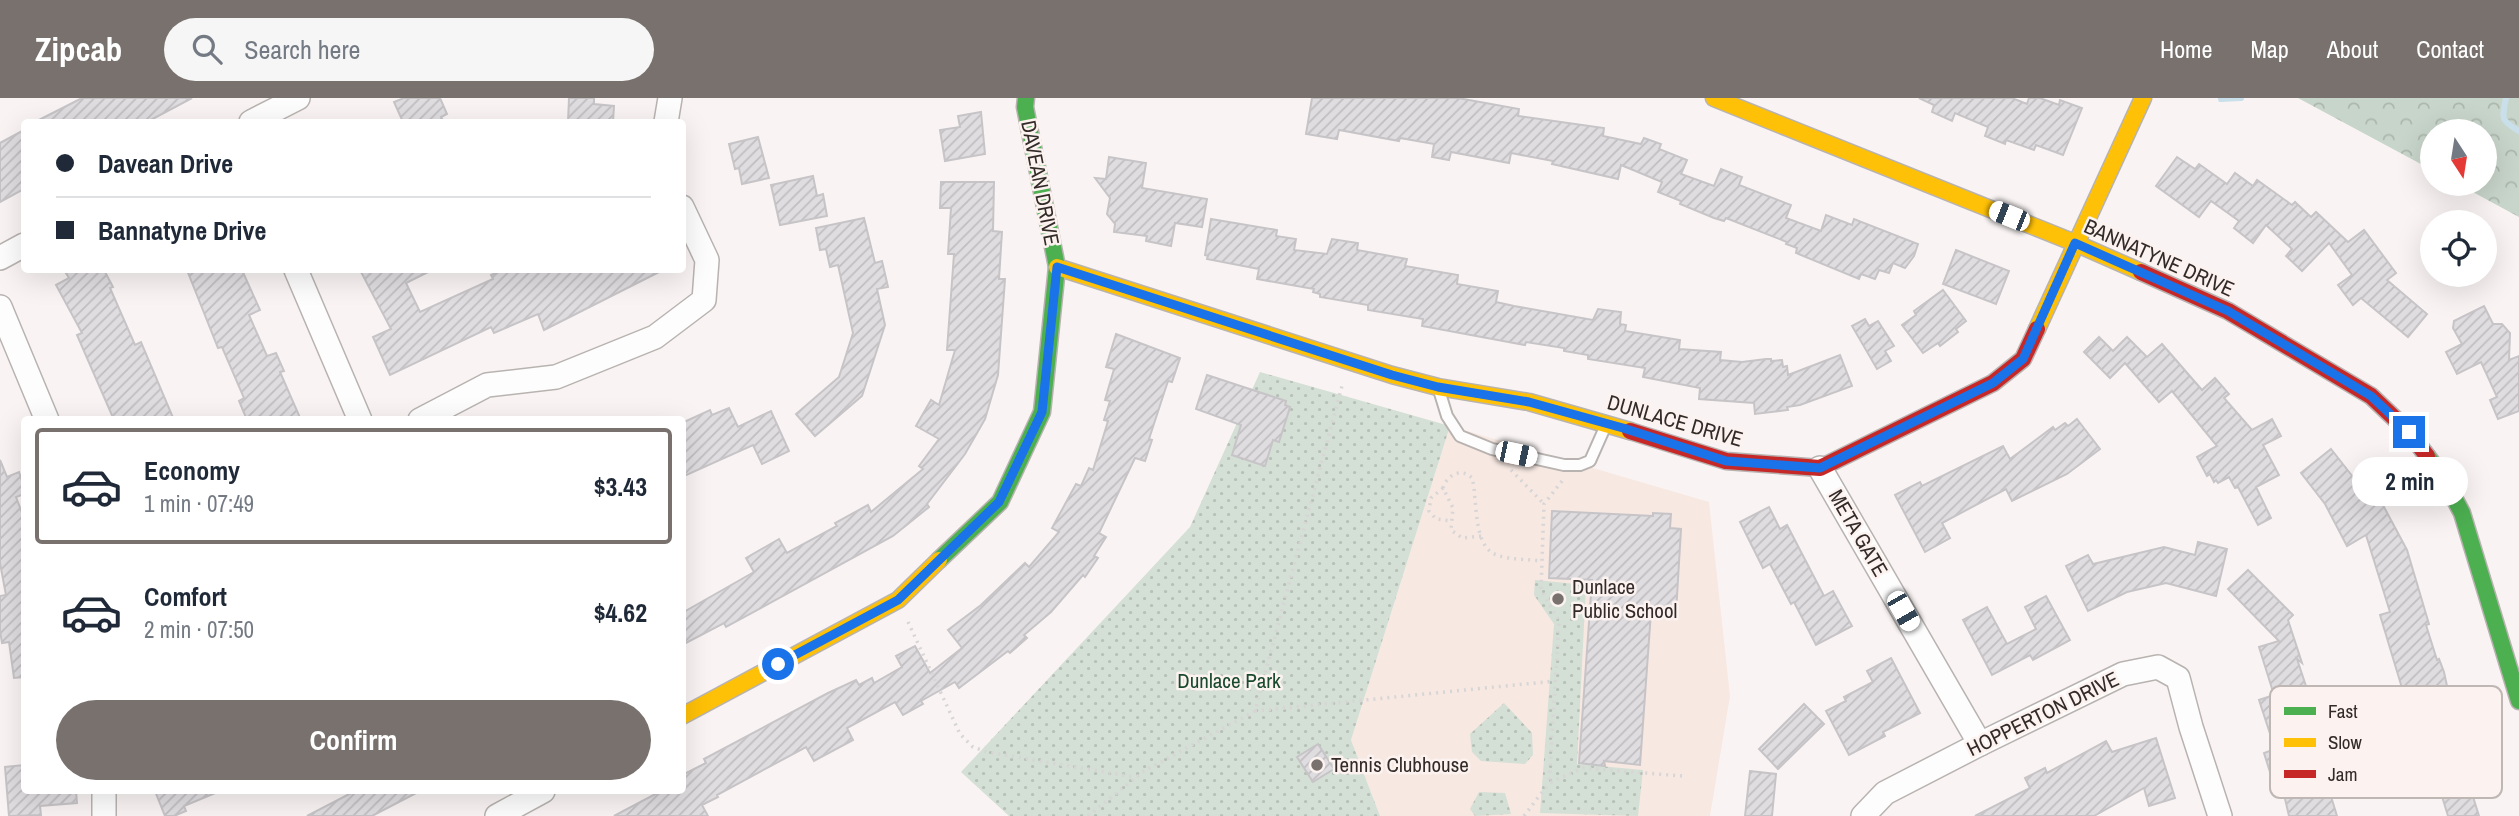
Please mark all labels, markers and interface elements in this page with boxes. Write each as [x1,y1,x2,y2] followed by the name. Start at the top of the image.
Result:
[164,18,654,81] search box
[35,27,122,71] text: Zipcab
[188,30,226,68] icon: search
[244,32,360,67] text: Search here
[2160,33,2212,65] text: Home
[2250,33,2289,65] text: Map
[2327,33,2378,65] text: About
[2416,33,2484,65] text: Contact
[1014,118,1067,248] street label: DAVEAN DRIVE
[2420,119,2497,196] north arrow
[2420,119,2497,287] map controls
[98,146,233,181] text: Davean Drive
[1986,198,2033,234] car
[2420,210,2497,287] button: locate
[2080,211,2239,304] street label: BANNATYNE DRIVE
[98,213,266,248] text: Bannatyne Drive
[1604,387,1746,454] street label: DUNLACE DRIVE
[2393,416,2425,448] route end
[1494,439,1539,469] car
[144,453,240,488] text: Economy
[60,455,123,518] icon: car
[2351,456,2467,506] callout: 2 min
[2385,466,2435,497] text: 2 min
[594,469,647,504] text: $3.43
[1822,484,1895,582] street label: META GATE
[144,488,254,519] text: 1 min · 07:49
[1572,572,1677,625] place label: Dunlace Public School
[144,579,227,614] text: Comfort
[60,581,123,644] icon: car
[1884,588,1923,634] car
[1550,591,1566,607] marker: Dunlace Public School
[594,595,647,630] text: $4.62
[144,614,254,645] text: 2 min · 07:50
[762,648,794,680] route start
[1962,664,2124,763] street label: HOPPERTON DRIVE
[1177,666,1281,695] park label: Dunlace Park
[2270,686,2502,798] legend
[2328,698,2358,724] text: Fast
[56,700,651,780] button: Confirm
[2328,729,2363,755] text: Slow
[1331,750,1469,779] place label: Tennis Clubhouse
[1309,757,1325,773] marker: Tennis Clubhouse
[2328,761,2357,787] text: Jam

